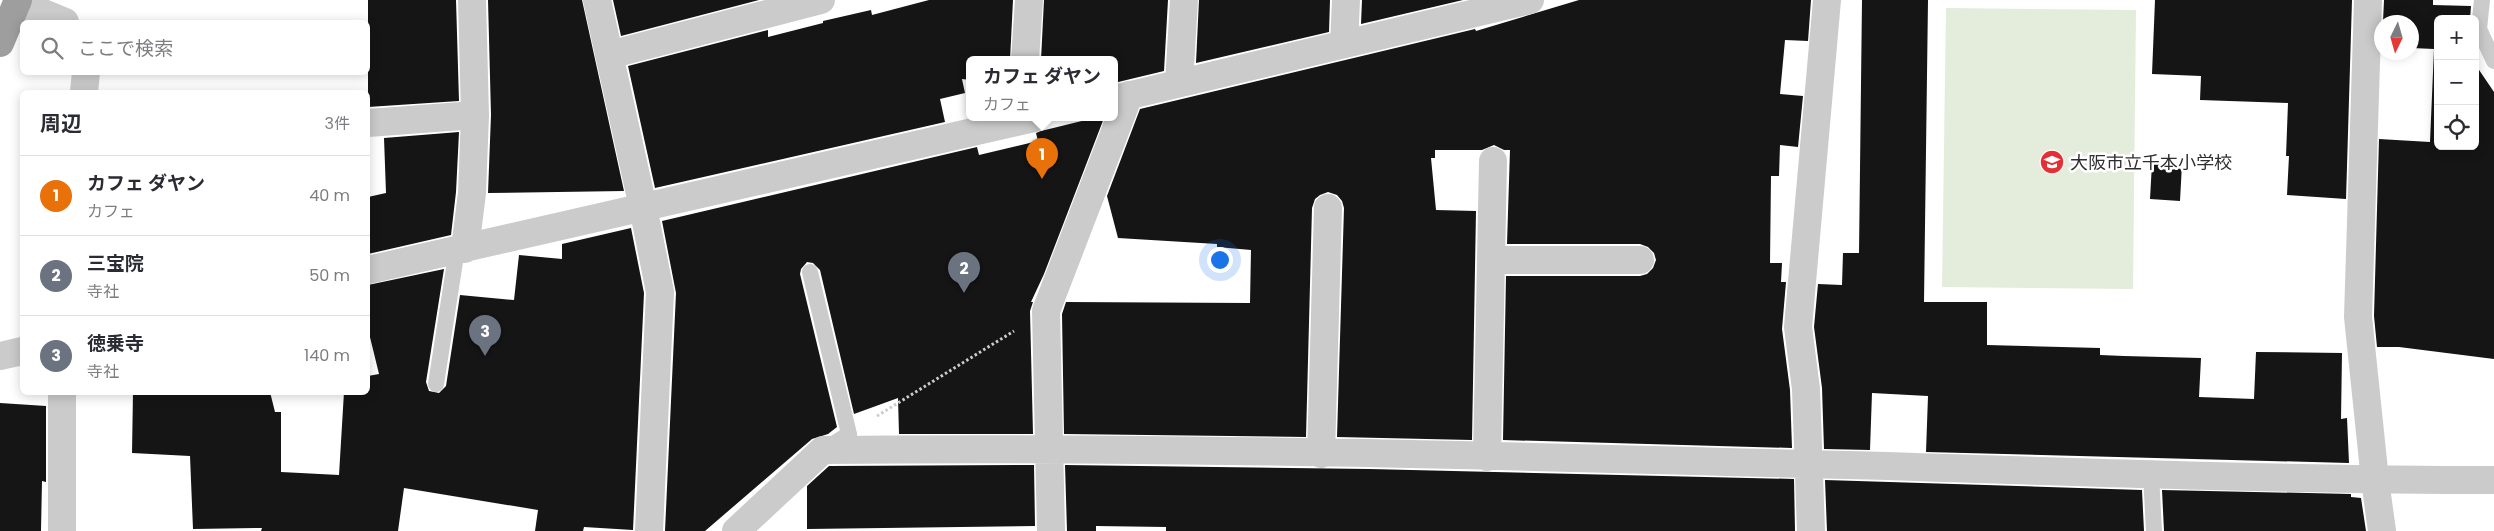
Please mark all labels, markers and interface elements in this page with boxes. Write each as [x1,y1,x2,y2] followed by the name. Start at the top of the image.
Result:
[2374,15,2419,60] north arrow
[2434,15,2479,150] map controls
[2434,15,2479,60] button: +
[20,20,370,75] search box
[38,34,66,62] icon: search
[78,35,173,62] text: ここで検索
[966,56,1118,121] popup
[2434,60,2479,105] button: −
[983,63,1101,90] text: カフェ ダヤン
[983,93,1031,116] text: カフェ
[2434,105,2479,150] button: locate
[40,109,82,138] text: 周辺
[325,112,350,135] text: 3件
[1026,138,1058,179] pin: 1
[2039,149,2065,175] school or university icon: 大阪市立千本小学校
[2070,150,2232,175] place label: 大阪市立千本小学校
[87,170,205,197] text: カフェ ダヤン
[53,184,59,207] text: 1
[309,184,350,207] text: 40 m
[87,200,135,223] text: カフェ
[1207,247,1233,273] your location
[87,250,144,277] text: 三宝院
[948,252,980,293] pin: 2
[51,264,61,287] text: 2
[309,264,350,287] text: 50 m
[87,280,119,303] text: 寺社
[469,315,501,356] pin: 3
[87,330,144,357] text: 徳乗寺
[51,344,61,367] text: 3
[304,344,350,367] text: 140 m
[87,360,119,383] text: 寺社

